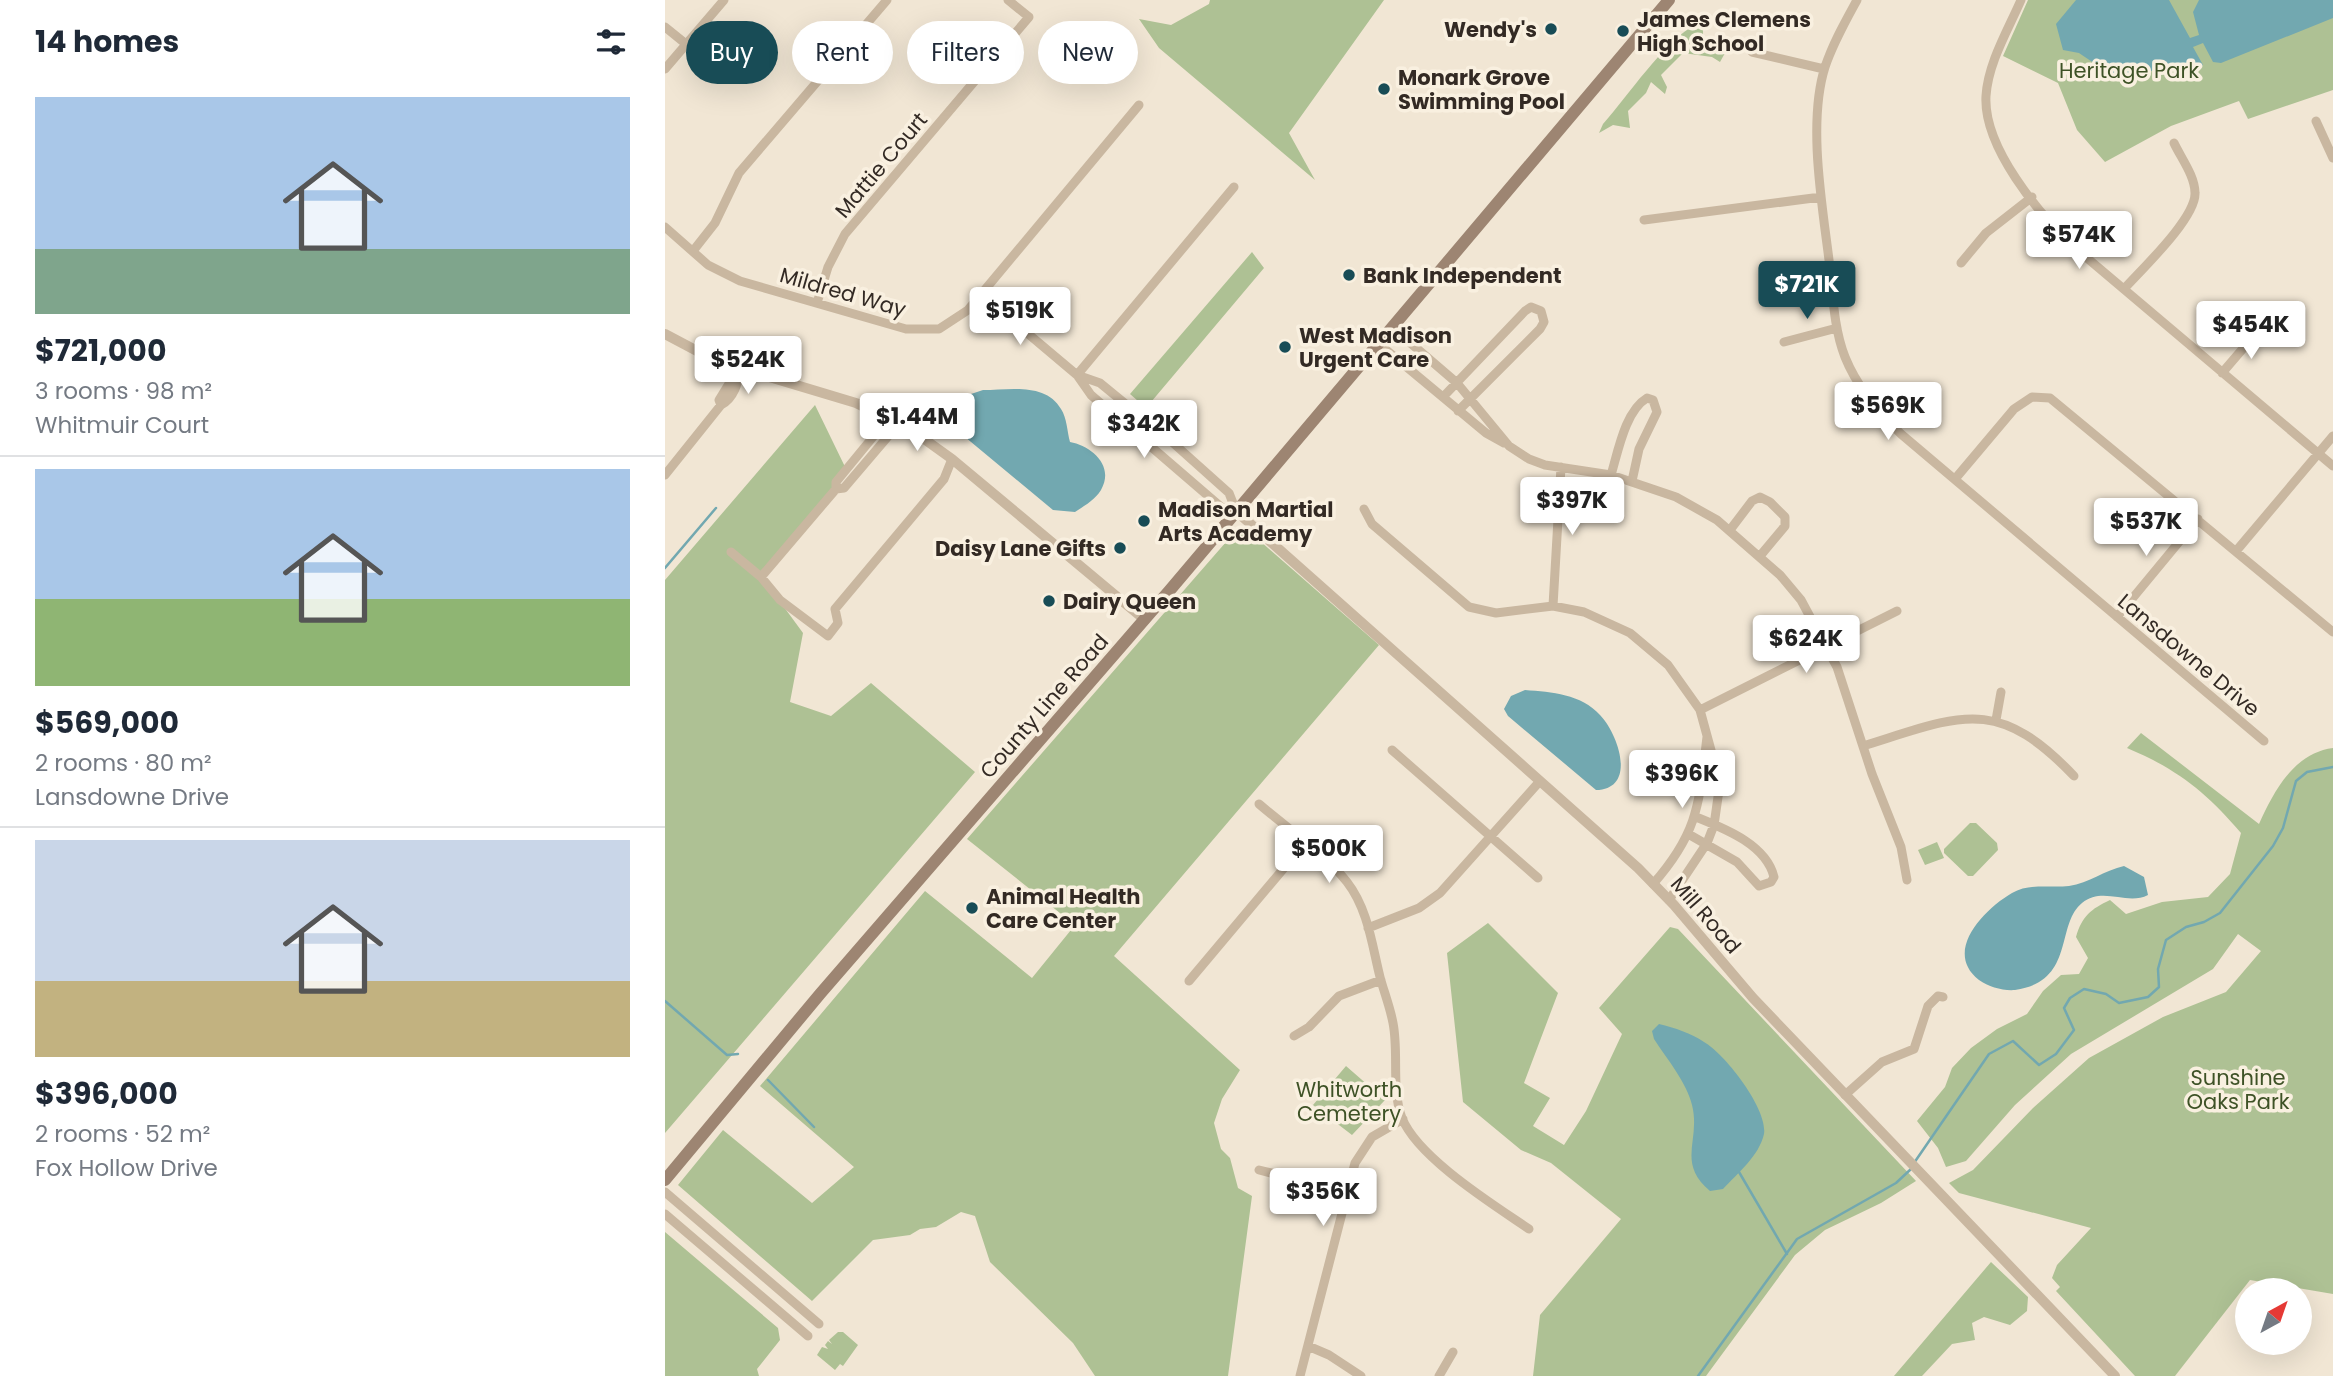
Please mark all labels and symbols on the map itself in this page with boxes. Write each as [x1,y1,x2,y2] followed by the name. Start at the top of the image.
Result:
[1637,5,1811,58] place label: James Clemens High School
[1444,15,1537,44] place label: Wendy's
[1543,21,1559,37] marker: Wendy's
[1615,23,1631,39] marker: James Clemens High School
[2059,56,2199,85] park label: Heritage Park
[1398,63,1565,116] place label: Monark Grove Swimming Pool
[1376,81,1392,97] marker: Monark Grove Swimming Pool
[828,106,934,224] street label: Mattie Court
[2030,212,2128,271] pin: $574K
[777,260,910,324] street label: Mildred Way
[1363,261,1561,290] place label: Bank Independent
[1758,262,1856,321] pin: $721K
[1341,267,1357,283] marker: Bank Independent
[971,288,1069,347] pin: $519K
[2202,302,2300,361] pin: $454K
[1299,321,1452,374] place label: West Madison Urgent Care
[699,336,797,396] pin: $524K
[1277,339,1293,355] marker: West Madison Urgent Care
[1839,382,1937,442] pin: $569K
[860,393,974,453] pin: $1.44M
[1095,400,1193,460] pin: $342K
[1523,477,1621,537] pin: $397K
[1158,495,1333,548] place label: Madison Martial Arts Academy
[2097,498,2195,558] pin: $537K
[1136,513,1152,529] marker: Madison Martial Arts Academy
[935,534,1106,563] place label: Daisy Lane Gifts
[1112,540,1128,556] marker: Daisy Lane Gifts
[1063,587,1196,616] place label: Dairy Queen
[2112,587,2266,723] street label: Lansdowne Drive
[1041,593,1057,609] marker: Dairy Queen
[1757,616,1855,675] pin: $624K
[973,628,1115,784] street label: County Line Road
[1633,750,1731,810] pin: $396K
[1280,826,1378,885] pin: $500K
[1664,870,1748,960] street label: Mill Road
[986,882,1140,935] place label: Animal Health Care Center
[964,900,980,916] marker: Animal Health Care Center
[2186,1063,2290,1116] park label: Sunshine Oaks Park
[1296,1075,1402,1128] park label: Whitworth Cemetery
[1274,1168,1372,1228] pin: $356K
[2235,1278,2312,1354] north arrow

